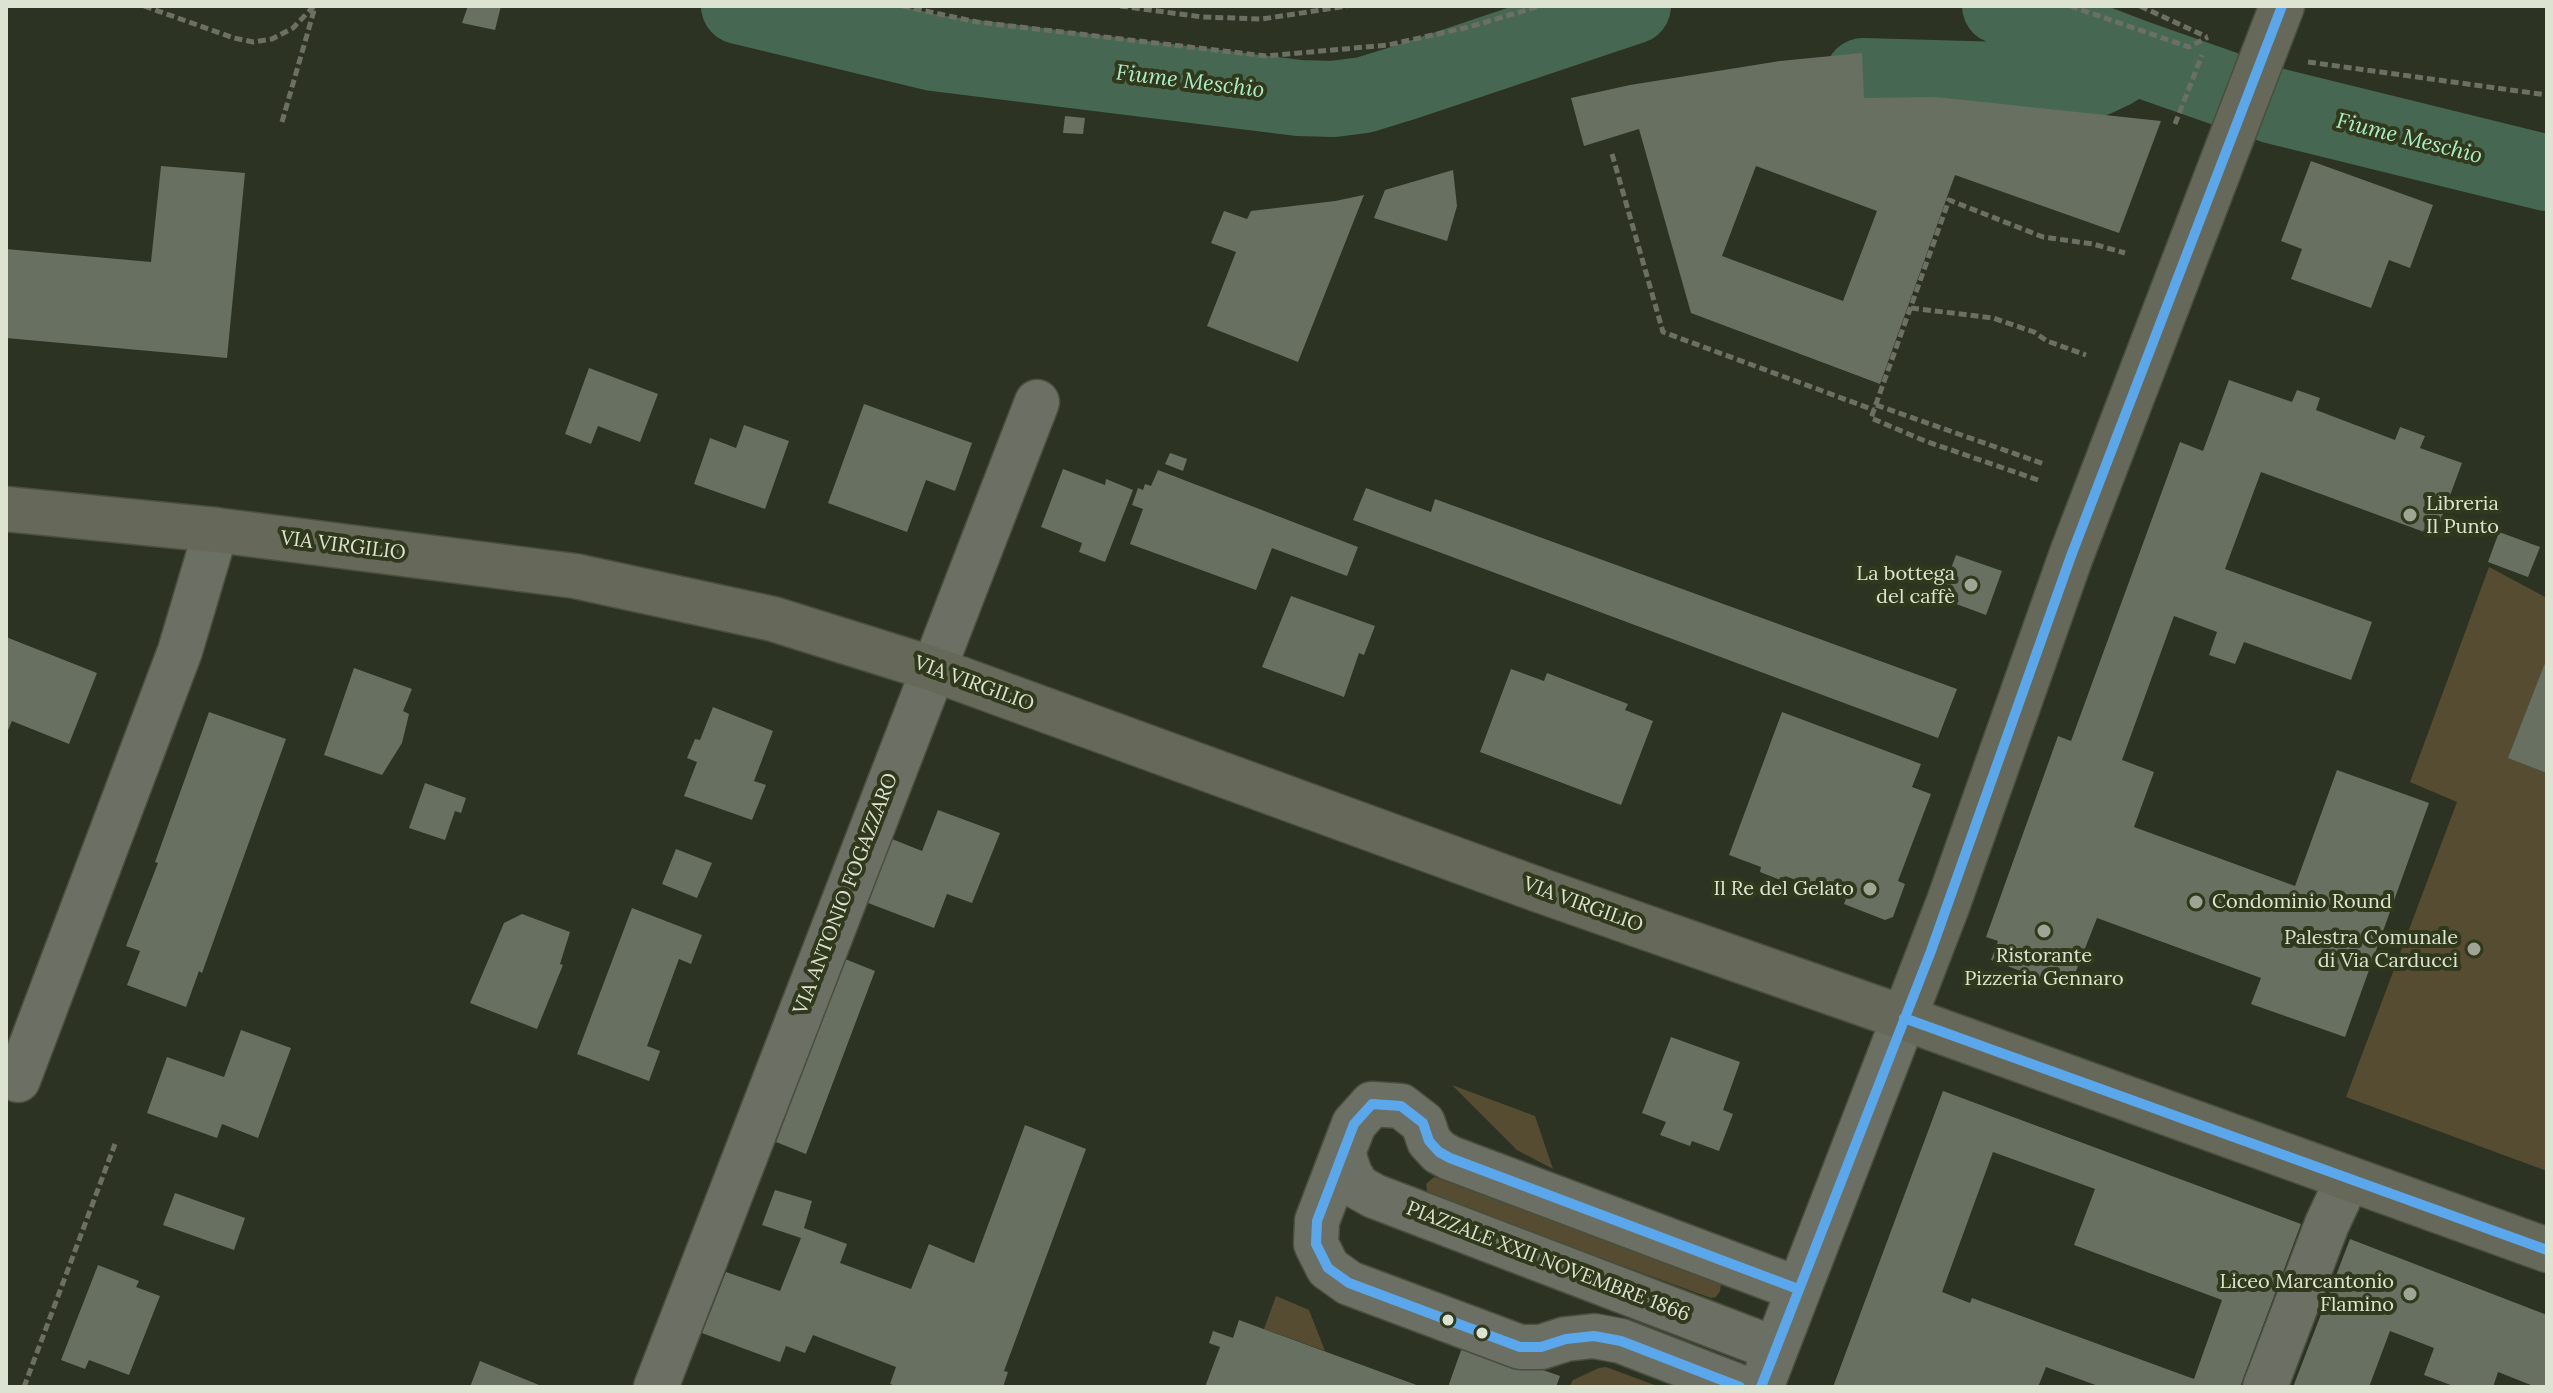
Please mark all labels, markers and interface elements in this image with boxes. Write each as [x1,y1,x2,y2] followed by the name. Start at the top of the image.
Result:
[1114,60,1266,104] water label: Fiume Meschio
[2333,108,2485,170] water label: Fiume Meschio
[2426,492,2499,539] place label: Libreria Il Punto
[2401,506,2419,524] marker: Libreria Il Punto
[279,526,407,566] street label: VIA VIRGILIO
[1856,562,1955,609] place label: La bottega del caffè
[1962,576,1980,594] marker: La bottega del caffè
[911,651,1037,717] street label: VIA VIRGILIO
[789,770,903,1018] street label: VIA ANTONIO FOGAZZARO
[1520,872,1646,938] street label: VIA VIRGILIO
[1713,877,1854,901] place label: Il Re del Gelato
[1861,880,1879,898] marker: Il Re del Gelato
[2212,890,2392,914] place label: Condominio Round
[2187,893,2205,911] marker: Condominio Round
[2035,922,2053,940] marker: Ristorante Pizzeria Gennaro
[2284,926,2458,973] place label: Palestra Comunale di Via Carducci
[2465,940,2483,958] marker: Palestra Comunale di Via Carducci
[1964,944,2124,991] place label: Ristorante Pizzeria Gennaro
[1403,1197,1693,1327] street label: PIAZZALE XXII NOVEMBRE 1866
[2220,1270,2394,1317] place label: Liceo Marcantonio Flamino
[2401,1285,2419,1303] marker: Liceo Marcantonio Flamino
[1440,1312,1456,1328] unlabelled marker
[1474,1325,1490,1341] unlabelled marker

